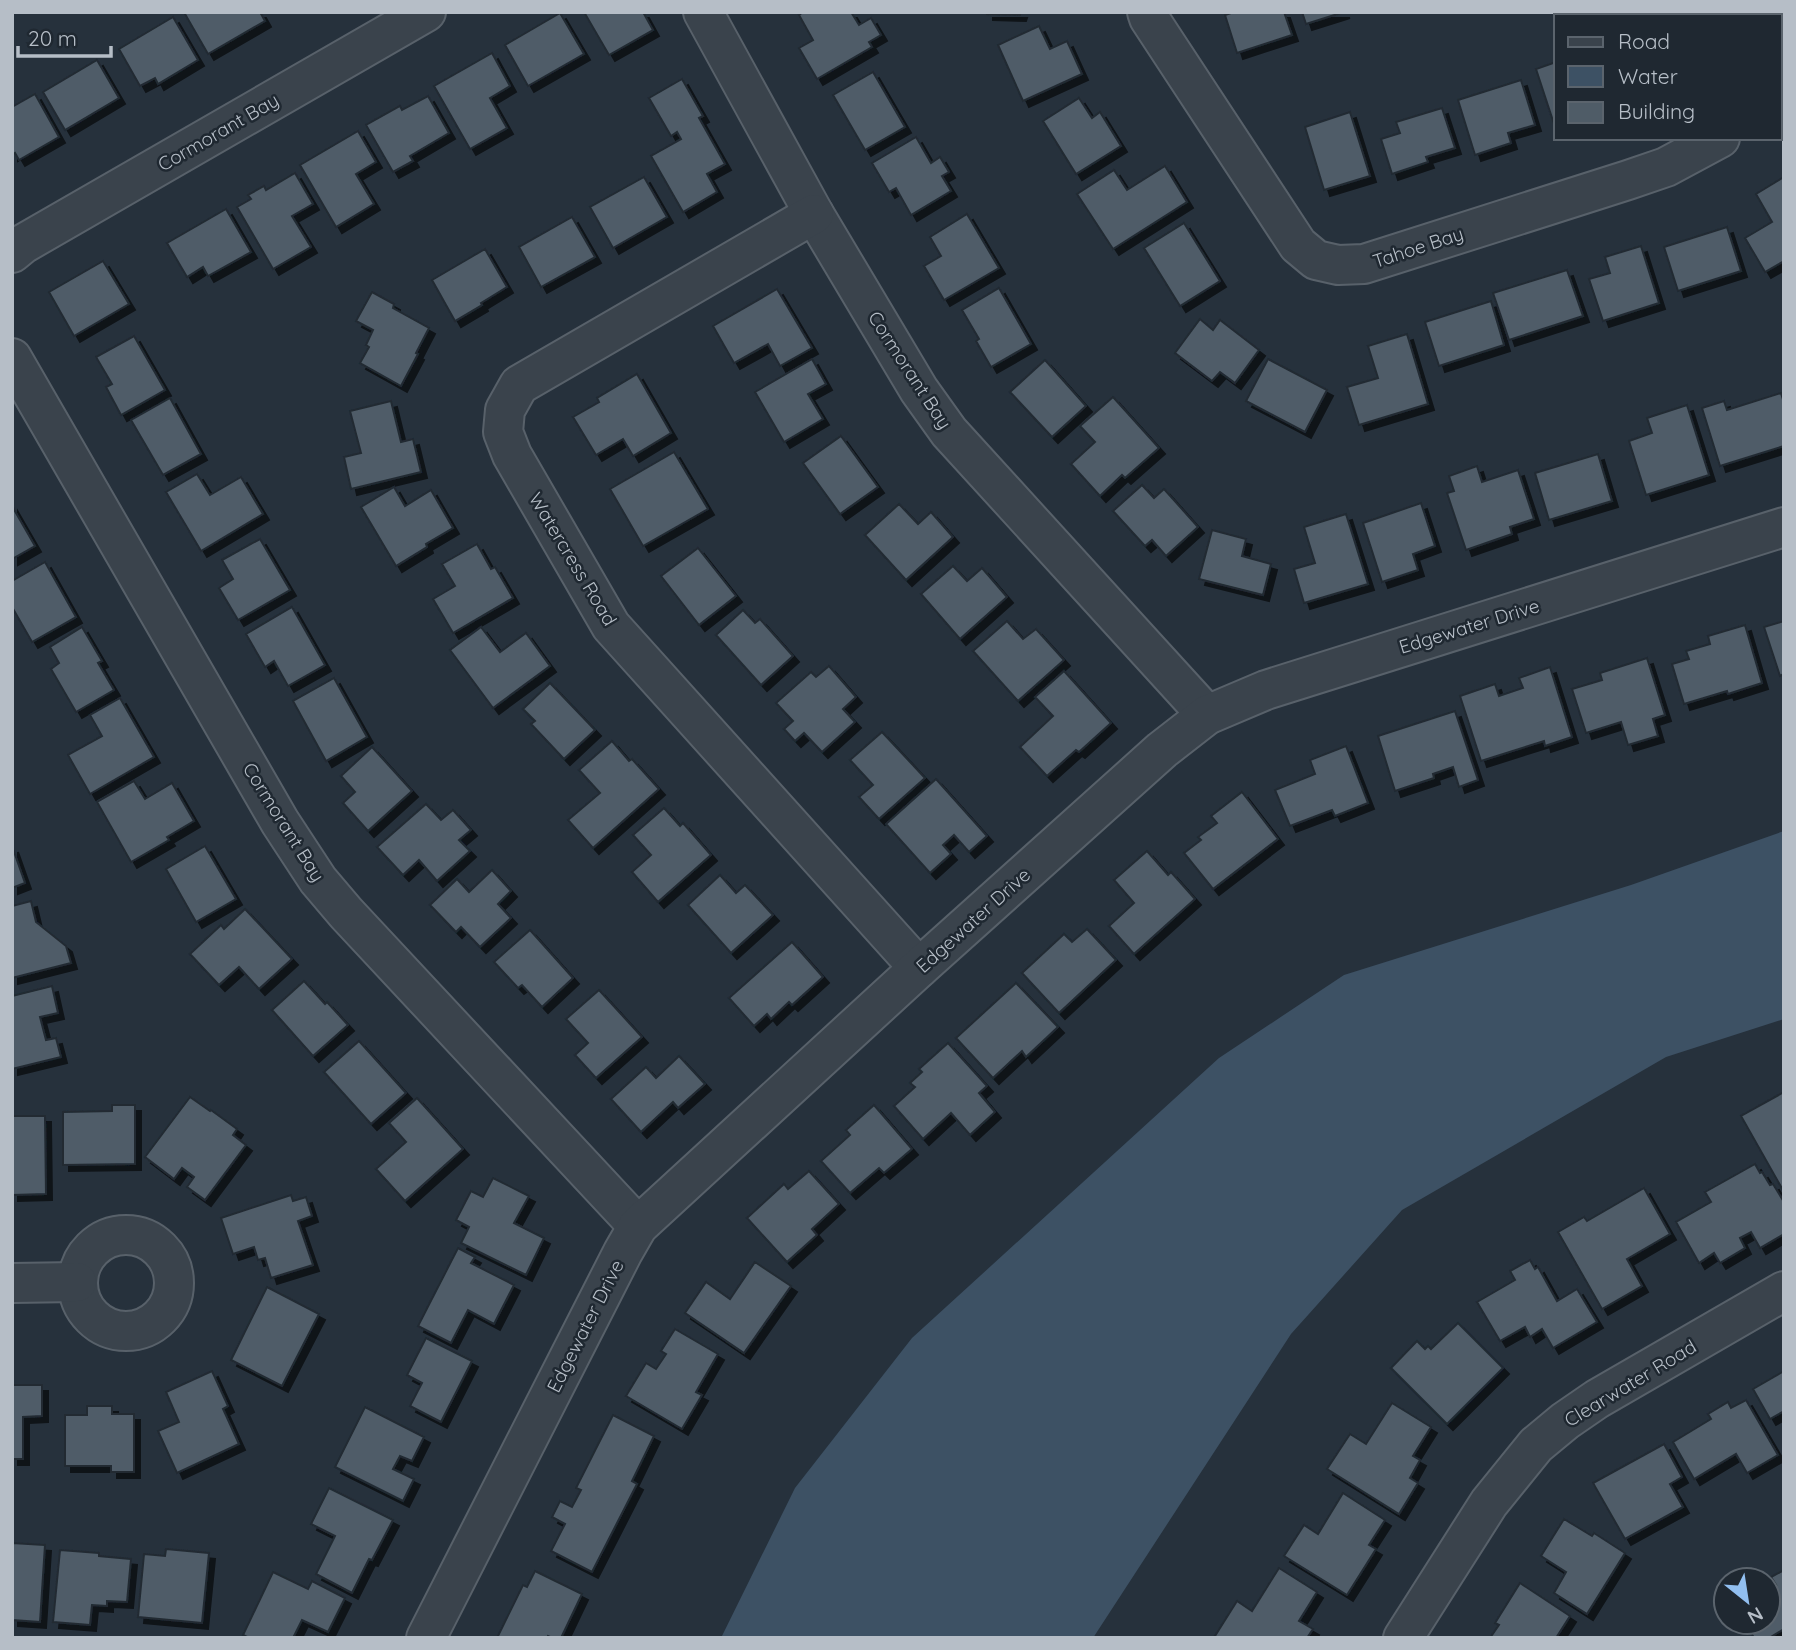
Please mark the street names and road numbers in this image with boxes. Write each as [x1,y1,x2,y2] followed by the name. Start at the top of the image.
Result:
[153,88,283,176] street label: Cormorant Bay
[1370,221,1466,273] street label: Tahoe Bay
[863,306,957,434] street label: Cormorant Bay
[524,488,622,630] street label: Watercress Road
[1396,593,1542,659] street label: Edgewater Drive
[238,758,330,886] street label: Cormorant Bay
[911,862,1035,978] street label: Edgewater Drive
[541,1256,629,1396] street label: Edgewater Drive
[1560,1334,1700,1432] street label: Clearwater Road

